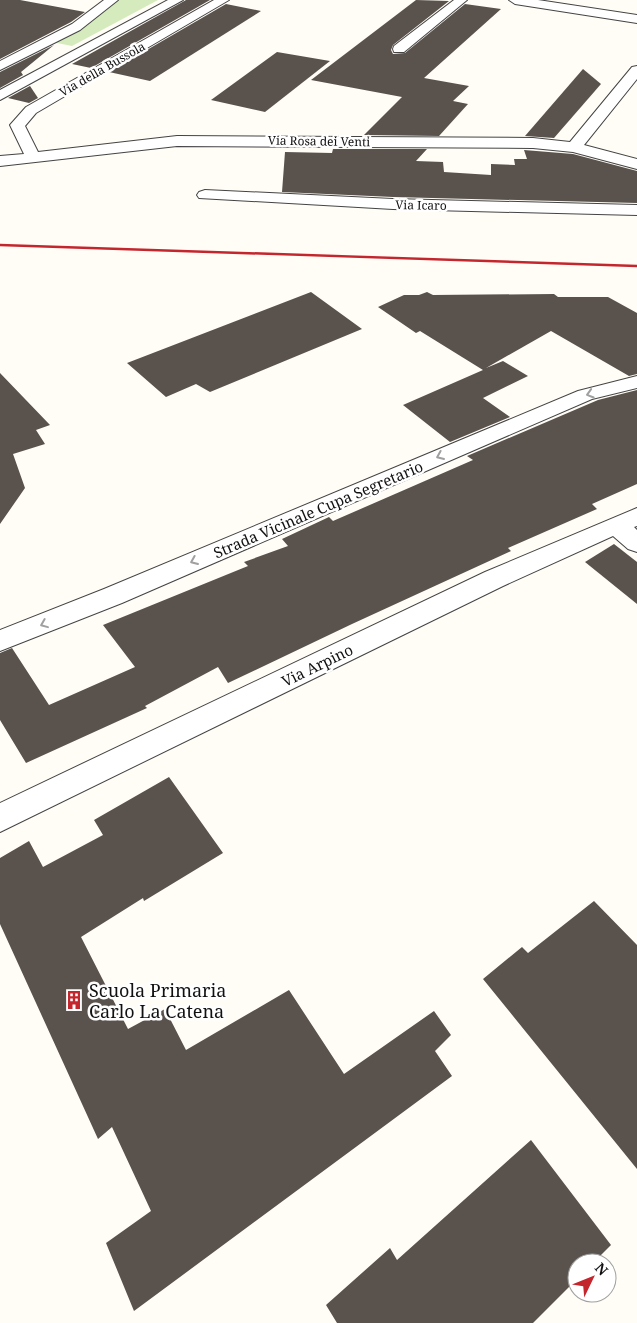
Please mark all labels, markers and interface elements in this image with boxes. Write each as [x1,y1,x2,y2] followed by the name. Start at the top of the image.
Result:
[56,37,148,101] street label: Via della Bussola
[268,132,370,150] street label: Via Rosa dei Venti
[395,196,447,214] street label: Via Icaro
[585,388,594,399] one-way arrow
[436,450,445,461] one-way arrow
[210,456,426,562] street label: Strada Vicinale Cupa Segretario
[190,555,199,566] one-way arrow
[40,617,49,628] one-way arrow
[278,639,356,691] street label: Via Arpino
[89,978,226,1023] place label: Scuola Primaria Carlo La Catena
[63,989,85,1011] building icon: Scuola Primaria Carlo La Catena
[567,1253,617,1303] north arrow
[591,1258,613,1279] text: N

